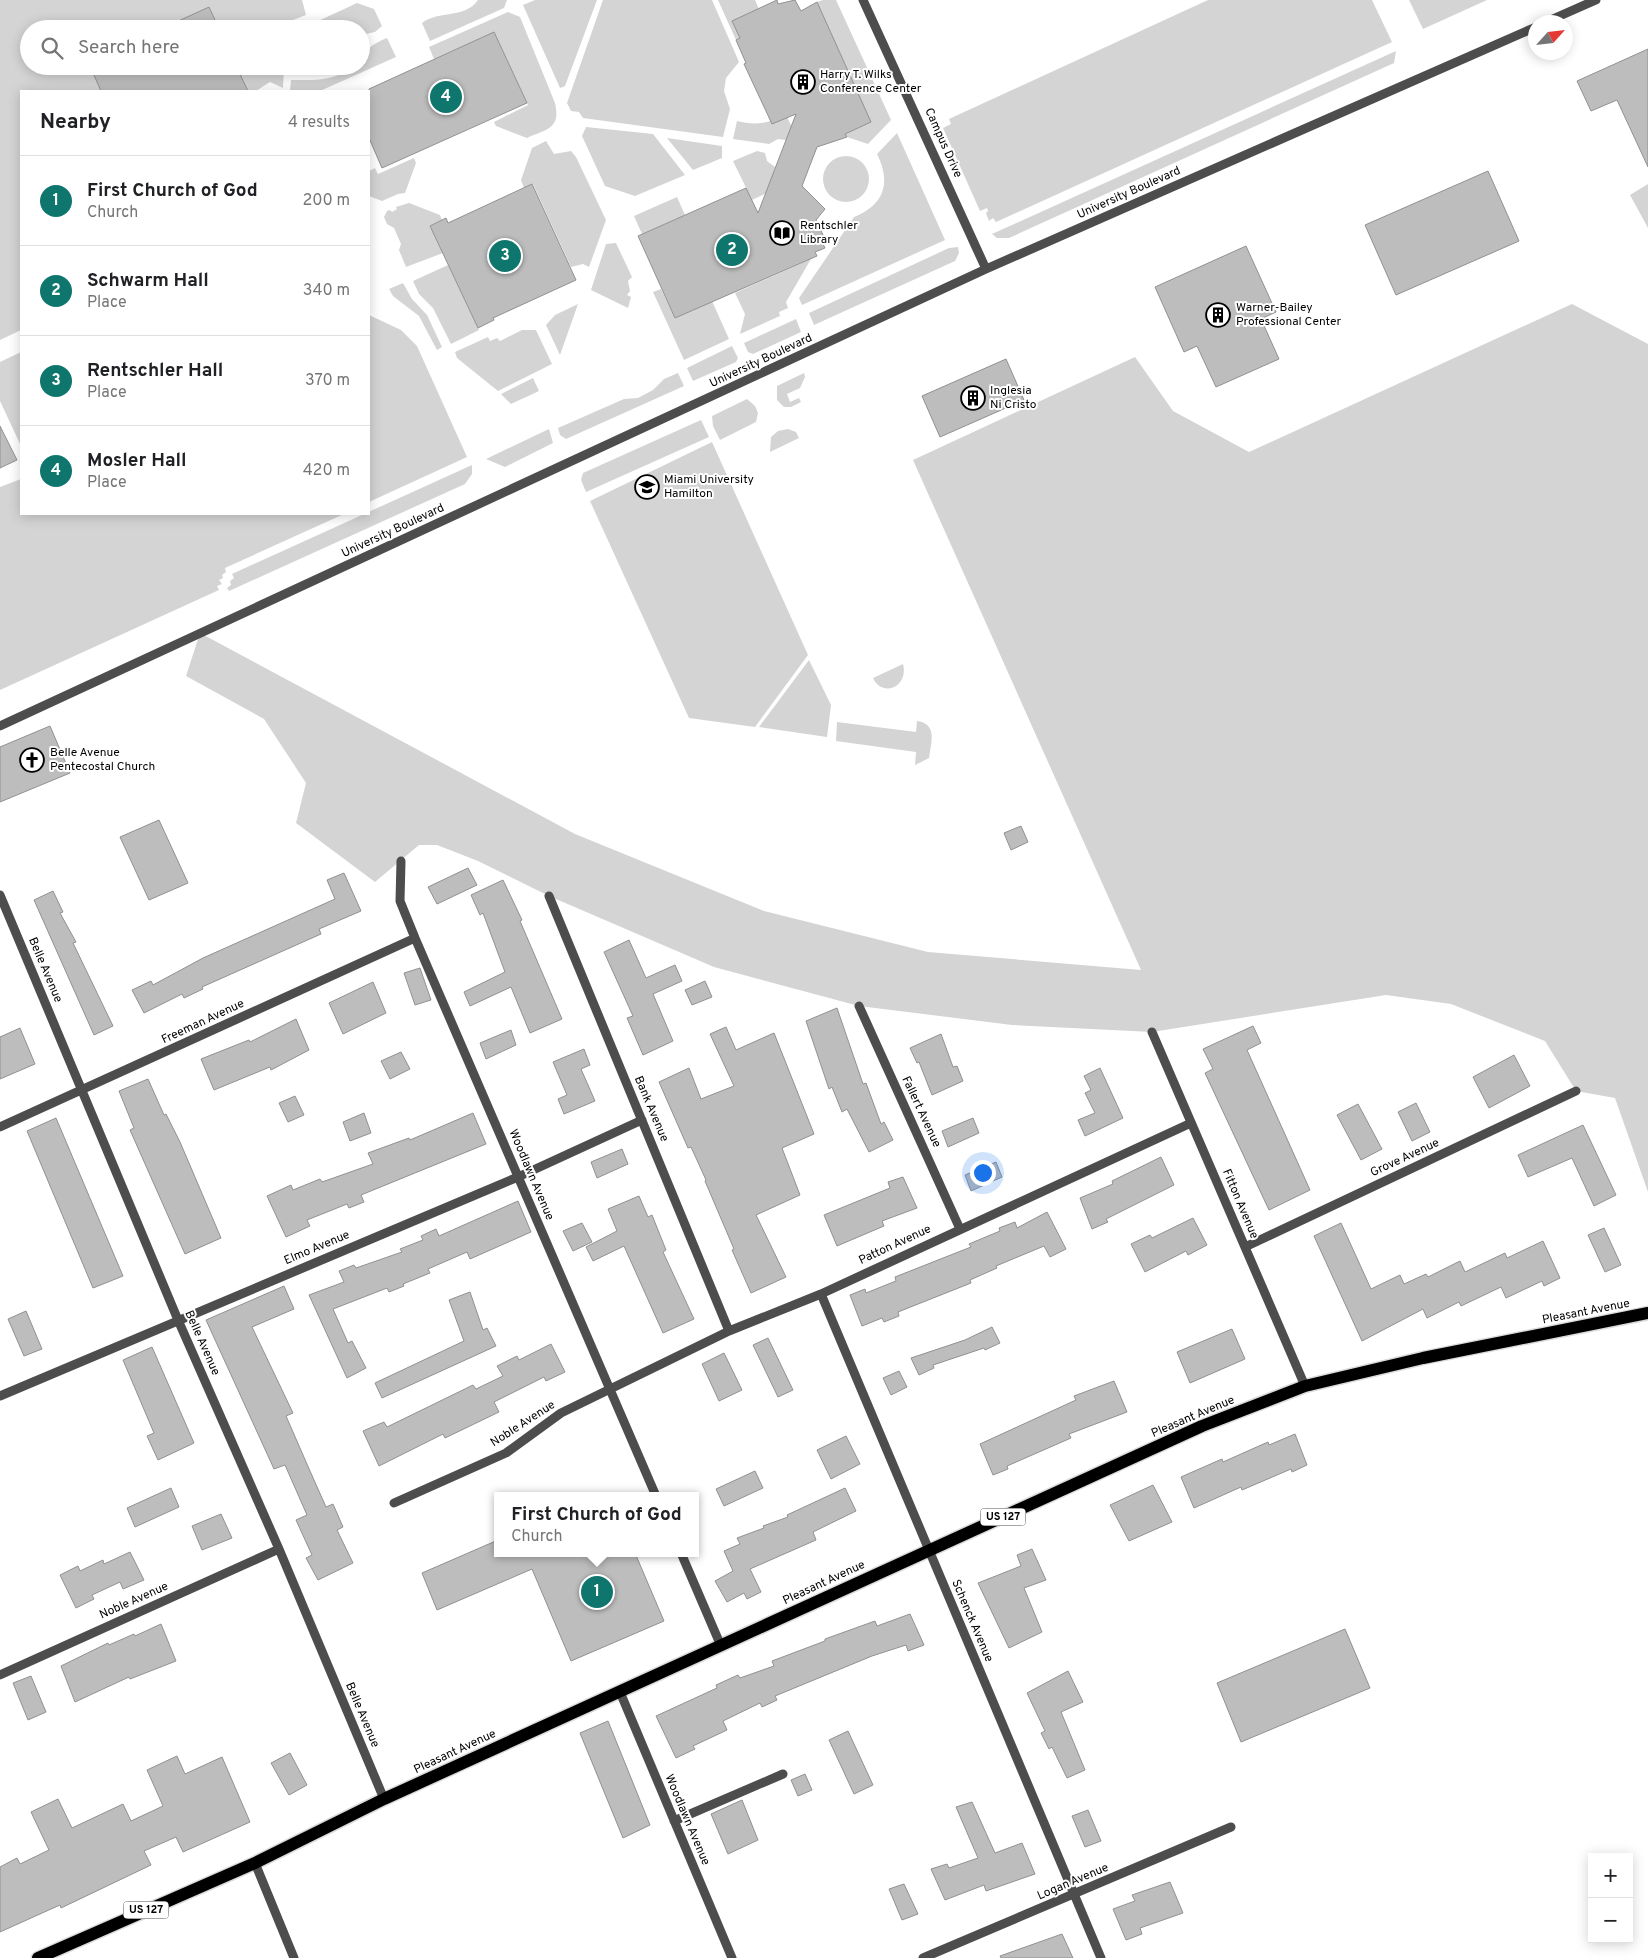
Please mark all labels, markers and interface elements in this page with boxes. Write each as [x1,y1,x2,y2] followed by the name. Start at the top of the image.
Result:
[1528,15,1573,60] north arrow
[20,20,370,75] search box
[38,34,66,62] icon: search
[78,36,180,60] text: Search here
[820,67,922,97] place label: Harry T. Wilks Conference Center
[790,69,816,95] building icon: Harry T. Wilks Conference Center
[430,78,462,116] pin: 4
[920,106,966,180] street label: Campus Drive
[40,109,111,136] text: Nearby
[288,113,350,133] text: 4 results
[1075,163,1183,223] street label: University Boulevard
[87,179,258,203] text: First Church of God
[53,191,59,211] text: 1
[302,191,350,211] text: 200 m
[87,203,138,223] text: Church
[800,218,858,248] place label: Rentschler Library
[769,220,795,246] library icon: Rentschler Library
[716,231,748,269] pin: 2
[489,237,521,275] pin: 3
[87,269,209,293] text: Schwarm Hall
[51,281,61,301] text: 2
[303,281,350,301] text: 340 m
[87,293,127,313] text: Place
[1236,300,1342,330] place label: Warner-Bailey Professional Center
[1205,302,1231,328] building icon: Warner-Bailey Professional Center
[707,330,815,392] street label: University Boulevard
[87,359,223,383] text: Rentschler Hall
[51,371,61,391] text: 3
[305,371,350,391] text: 370 m
[87,383,127,403] text: Place
[990,383,1037,413] place label: Inglesia Ni Cristo
[960,385,986,411] building icon: Inglesia Ni Cristo
[87,449,187,473] text: Mosler Hall
[51,461,61,481] text: 4
[303,461,350,481] text: 420 m
[664,472,754,502] place label: Miami University Hamilton
[87,473,127,493] text: Place
[634,474,660,500] school or university icon: Miami University Hamilton
[339,500,447,562] street label: University Boulevard
[50,745,155,775] place label: Belle Avenue Pentecostal Church
[19,747,45,773] church icon: Belle Avenue Pentecostal Church
[24,935,66,1005] street label: Belle Avenue
[159,996,247,1048] street label: Freeman Avenue
[630,1074,672,1144] street label: Bank Avenue
[898,1074,944,1150] street label: Fallert Avenue
[505,1127,557,1223] street label: Woodlawn Avenue
[1368,1135,1442,1181] street label: Grove Avenue
[970,1160,996,1186] your location
[1218,1167,1262,1241] street label: Fitton Avenue
[856,1221,934,1269] street label: Patton Avenue
[282,1227,352,1269] street label: Elmo Avenue
[1541,1296,1631,1328] street label: Pleasant Avenue
[181,1308,223,1378] street label: Belle Avenue
[1149,1392,1237,1442] street label: Pleasant Avenue
[488,1397,558,1451] street label: Noble Avenue
[494,1492,699,1557] popup
[511,1503,682,1527] text: First Church of God
[980,1508,1026,1525] road number: US 127
[511,1527,562,1547] text: Church
[780,1557,868,1609] street label: Pleasant Avenue
[581,1573,613,1611] pin: 1
[947,1577,997,1665] street label: Schenck Avenue
[97,1579,171,1623] street label: Noble Avenue
[341,1680,383,1750] street label: Belle Avenue
[411,1726,499,1778] street label: Pleasant Avenue
[661,1772,713,1868] street label: Woodlawn Avenue
[1588,1853,1633,1943] map controls
[1588,1853,1633,1898] button: +
[1035,1860,1111,1904] street label: Logan Avenue
[1588,1898,1633,1943] button: −
[124,1902,168,1918] road number: US 127

